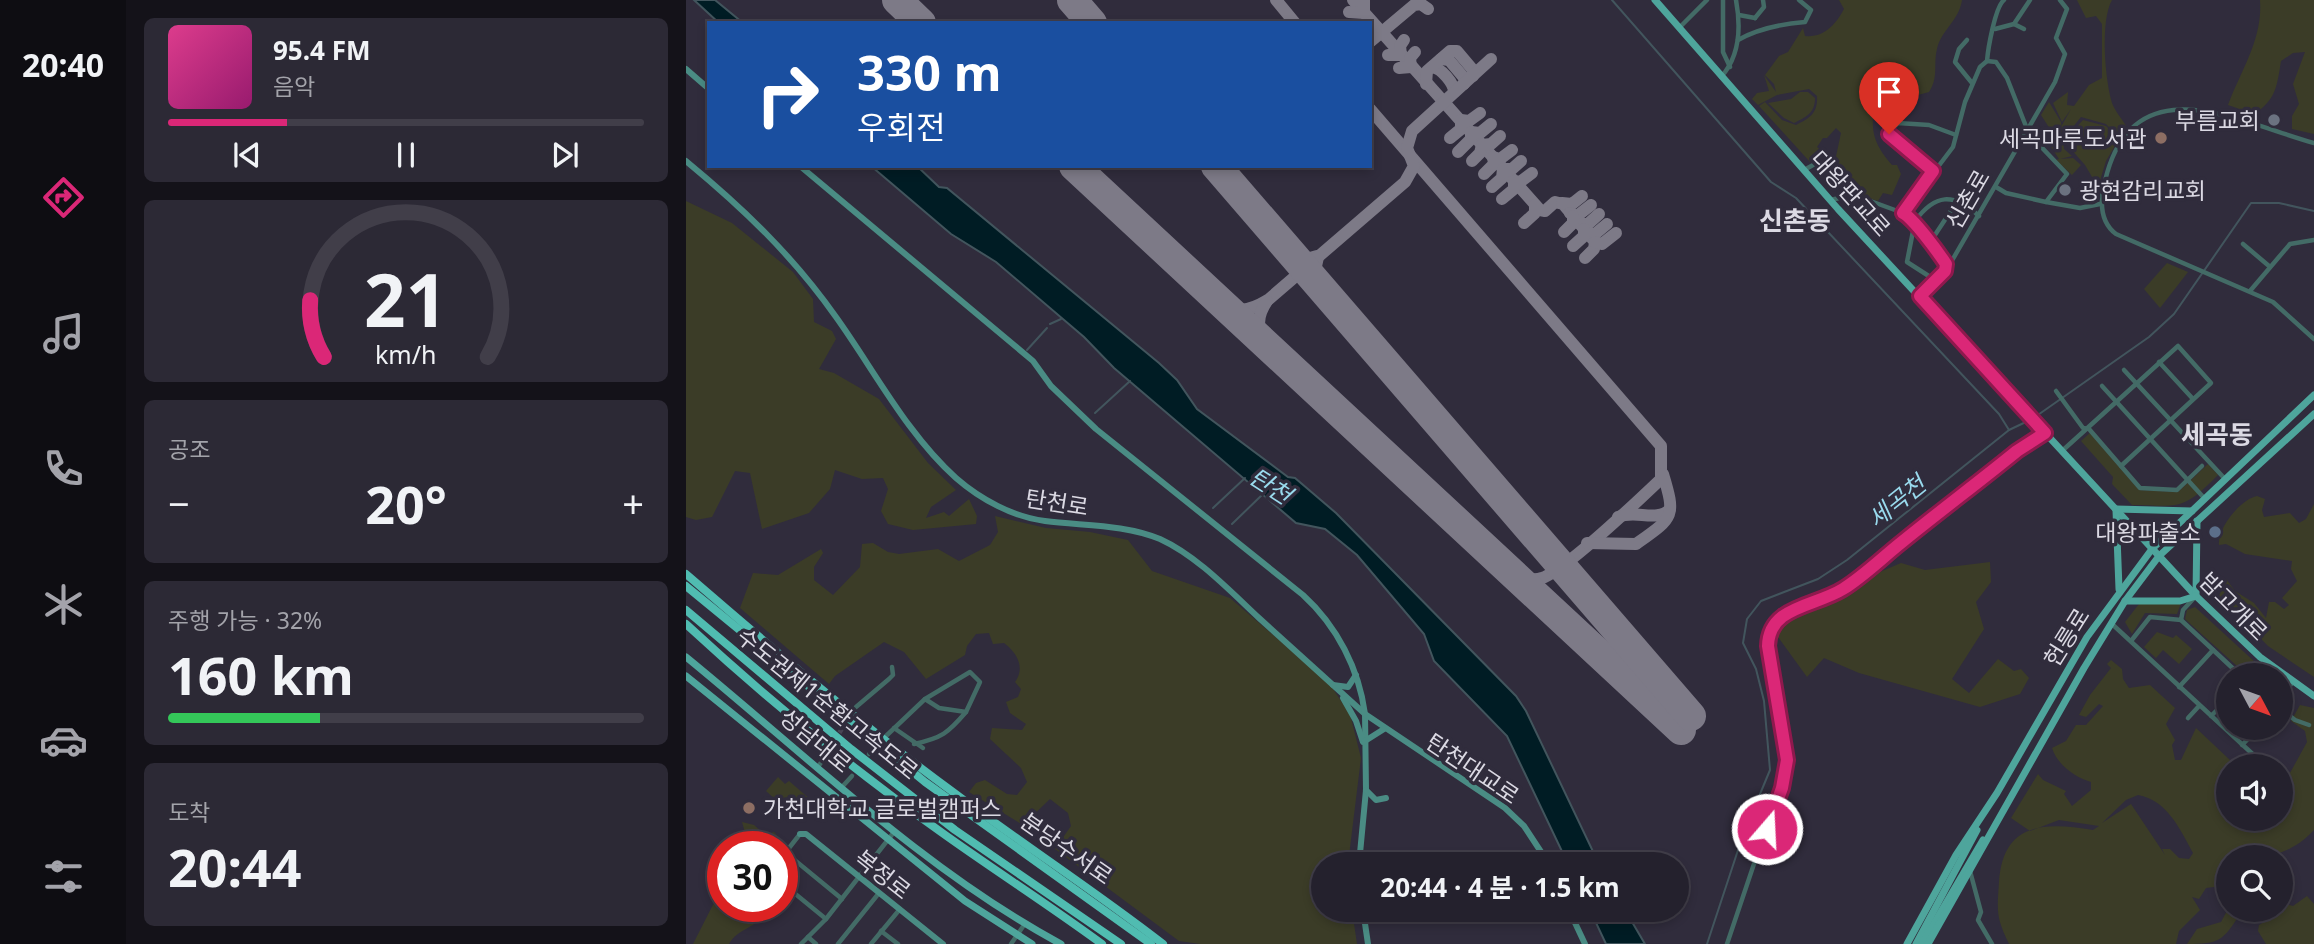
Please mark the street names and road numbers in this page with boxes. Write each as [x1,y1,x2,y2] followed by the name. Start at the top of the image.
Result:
[1804,143,1898,243] street label: 대왕판교로
[1937,164,1997,234] street label: 신촌로
[1023,481,1091,523] street label: 탄천로
[2193,565,2275,647] street label: 밤고개로
[2036,602,2096,672] street label: 헌릉로
[731,620,925,786] street label: 수도권제1순환고속도로
[773,701,859,779] street label: 성남대로
[1420,725,1526,811] street label: 탄천대교로
[1014,805,1120,891] street label: 분당수서로
[848,842,918,906] street label: 복정로

